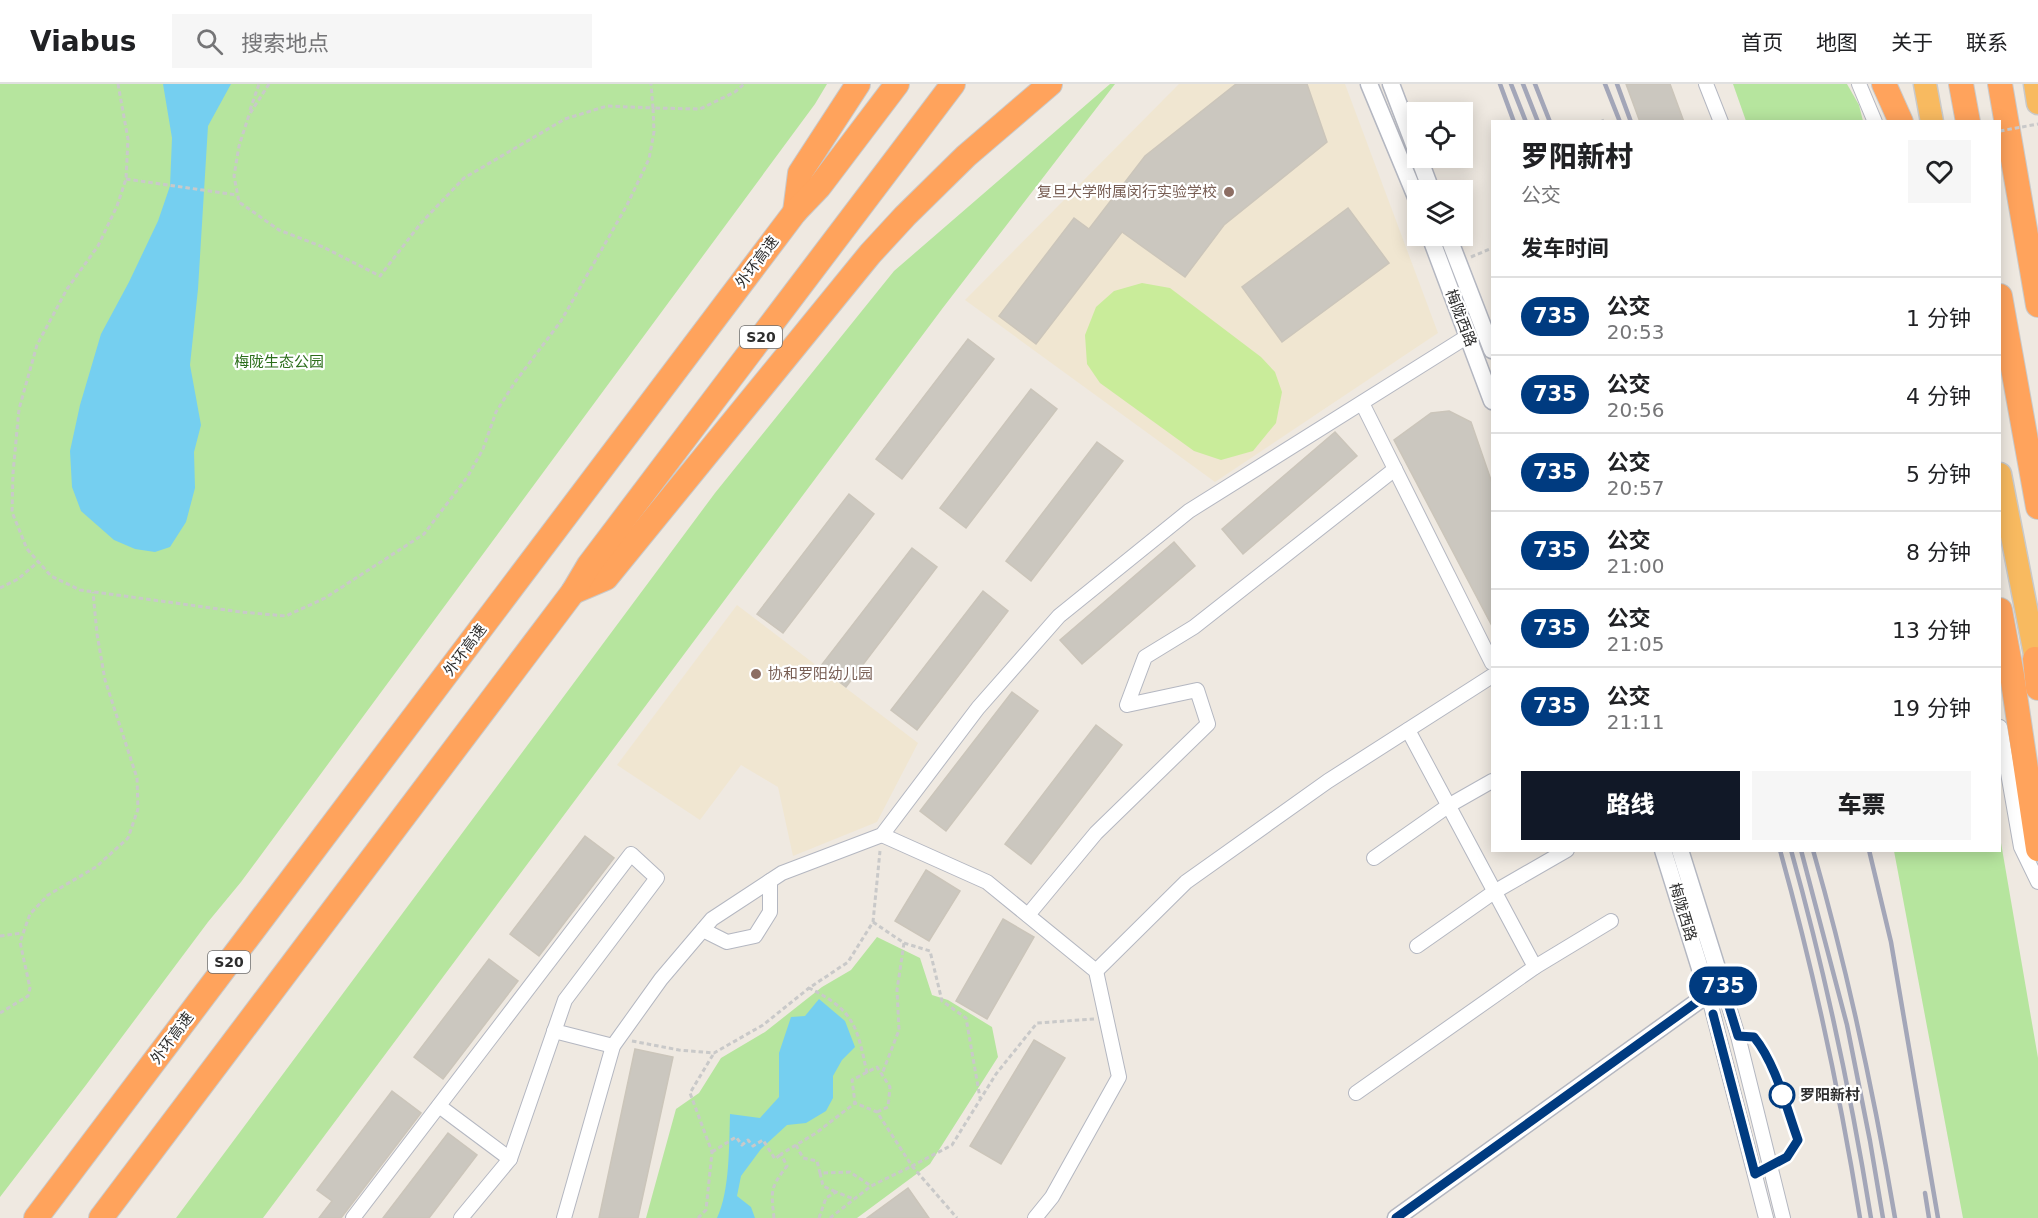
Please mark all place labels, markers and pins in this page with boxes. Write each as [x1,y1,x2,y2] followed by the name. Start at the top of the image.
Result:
[1037,183,1217,201] place label: 复旦大学附属闵行实验学校
[1222,185,1236,199] marker: 复旦大学附属闵行实验学校
[768,665,873,683] place label: 协和罗阳幼儿园
[749,667,763,681] marker: 协和罗阳幼儿园
[1769,1082,1795,1108] marker: 罗阳新村
[1800,1086,1860,1104] place label: 罗阳新村

